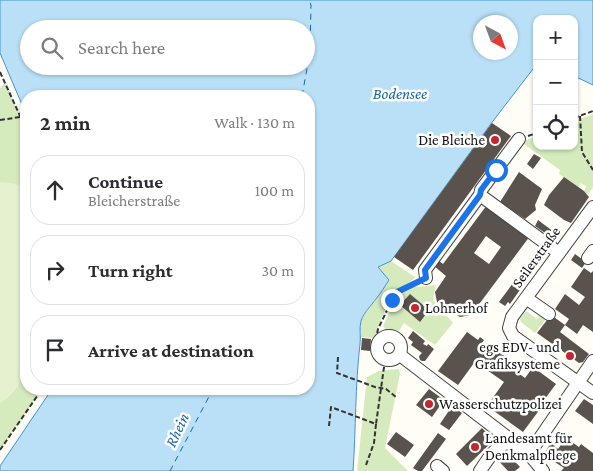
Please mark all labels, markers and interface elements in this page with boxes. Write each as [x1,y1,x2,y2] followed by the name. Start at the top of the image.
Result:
[473,15,518,60] north arrow
[533,15,578,150] map controls
[533,15,578,60] button: +
[20,20,315,75] search box
[38,34,66,62] icon: search
[78,37,165,58] text: Search here
[533,60,578,105] button: −
[373,85,427,102] water label: Bodensee
[533,105,578,150] button: locate
[40,111,91,135] text: 2 min
[214,114,295,131] text: Walk · 130 m
[418,132,485,148] place label: Die Bleiche
[489,134,501,146] marker: Die Bleiche
[485,159,508,182] route start
[88,171,163,192] text: Continue
[41,176,69,204] icon: ahead
[255,182,294,199] text: 100 m
[88,192,180,209] text: Bleicherstraße
[509,223,564,290] street label: Seilerstraße
[41,256,69,284] icon: right
[88,260,173,281] text: Turn right
[262,262,294,279] text: 30 m
[381,289,404,312] route end
[425,300,489,316] place label: Lohnerhof
[409,302,421,314] marker: Lohnerhof
[41,336,69,364] icon: arrive
[475,339,560,373] place label: egs EDV- und Grafiksysteme
[88,340,254,361] text: Arrive at destination
[564,350,576,362] marker: egs EDV- und Grafiksysteme
[439,396,562,413] place label: Wasserschutzpolizei
[423,398,435,410] marker: Wasserschutzpolizei
[162,411,192,449] water label: Rhein
[485,430,577,464] place label: Landesamt für Denkmalpflege
[469,441,481,453] marker: Landesamt für Denkmalpflege

